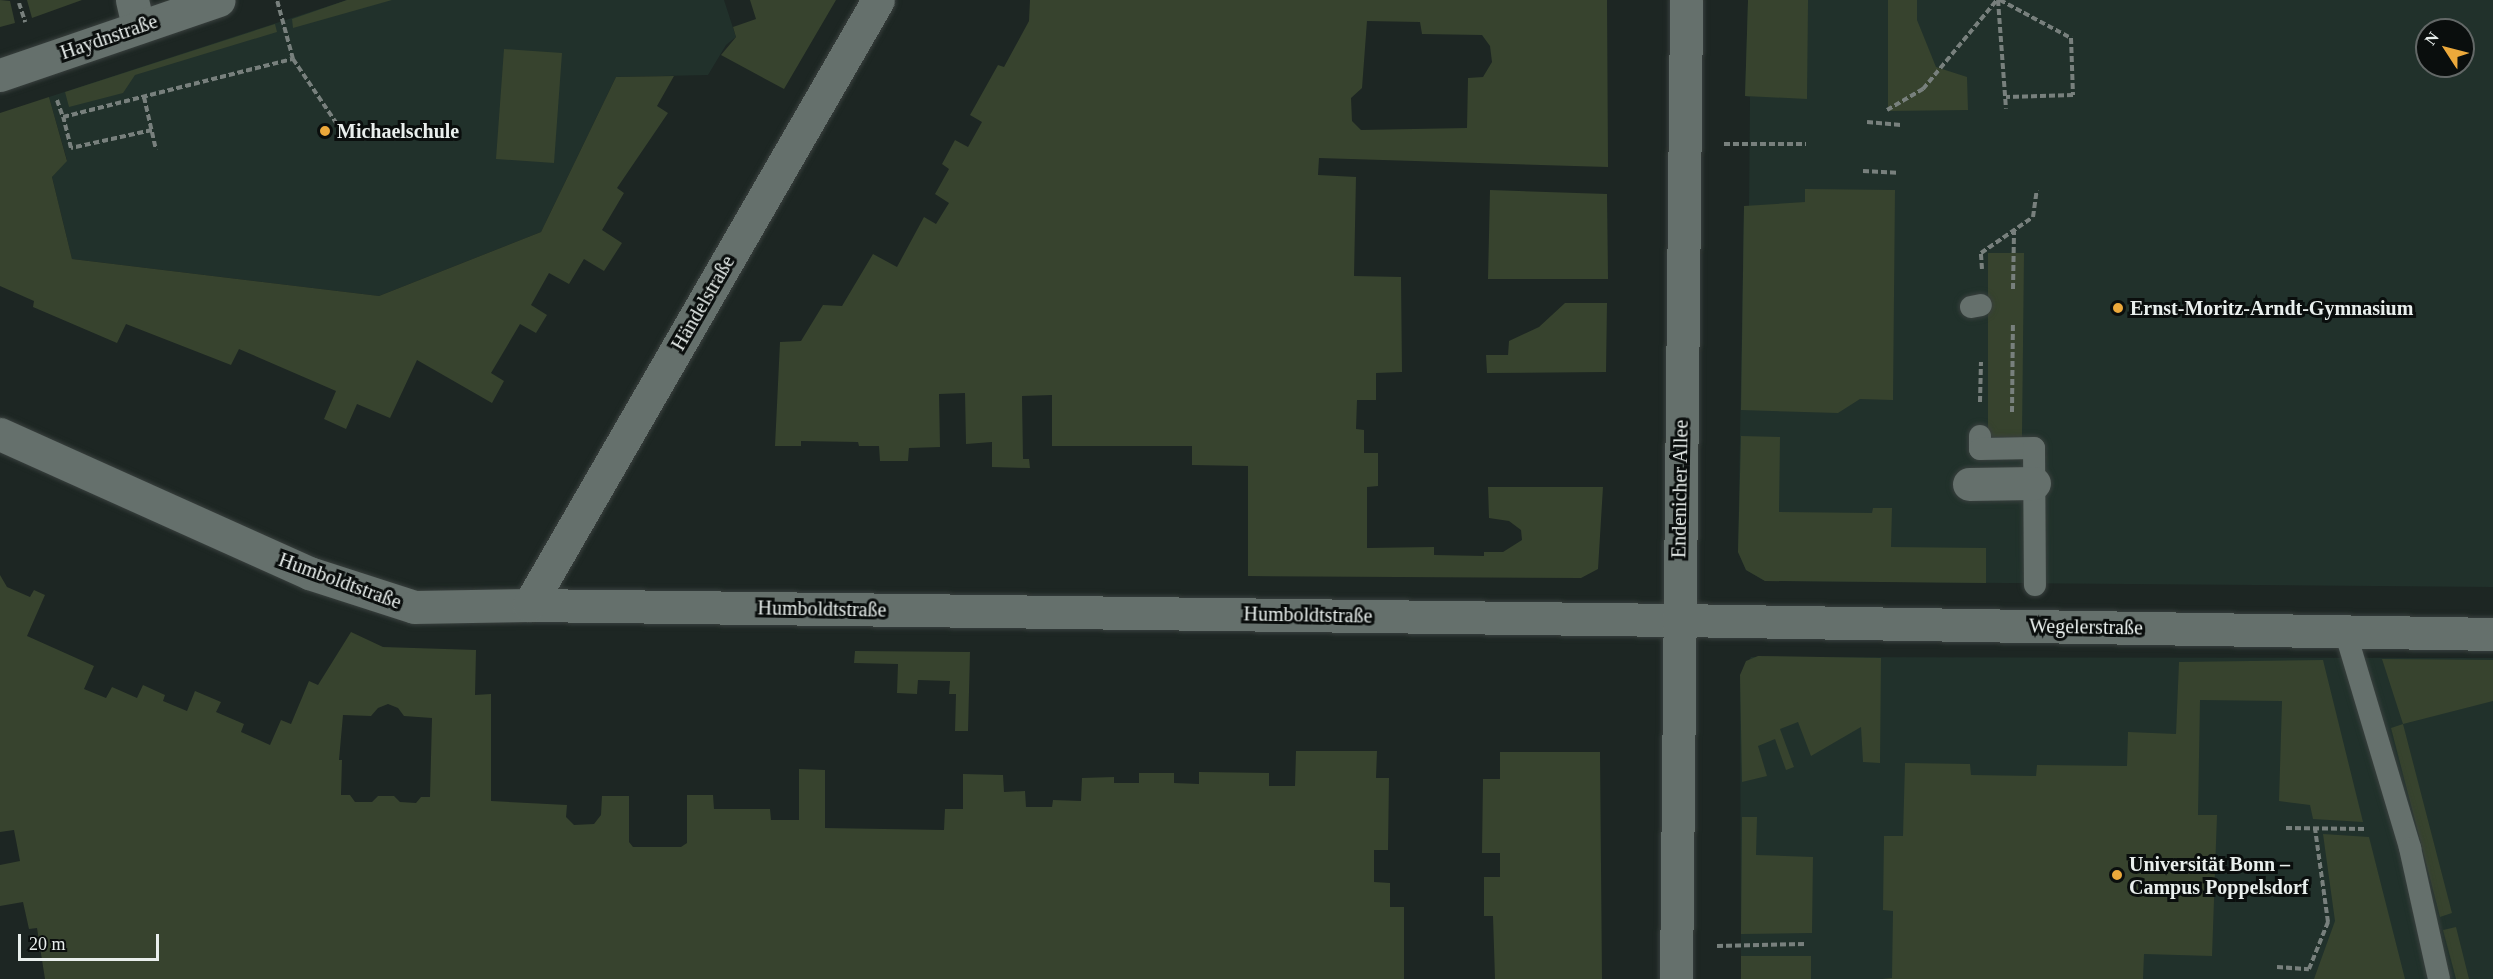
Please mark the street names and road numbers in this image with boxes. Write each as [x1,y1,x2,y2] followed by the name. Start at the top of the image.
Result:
[57,9,161,65] street label: Haydnstraße
[666,251,740,355] street label: Händelstraße
[1667,419,1693,559] street label: Endenicher Allee
[275,548,405,614] street label: Humboldtstraße
[757,596,887,622] street label: Humboldtstraße
[1243,602,1373,628] street label: Humboldtstraße
[2029,614,2143,640] street label: Wegelerstraße

